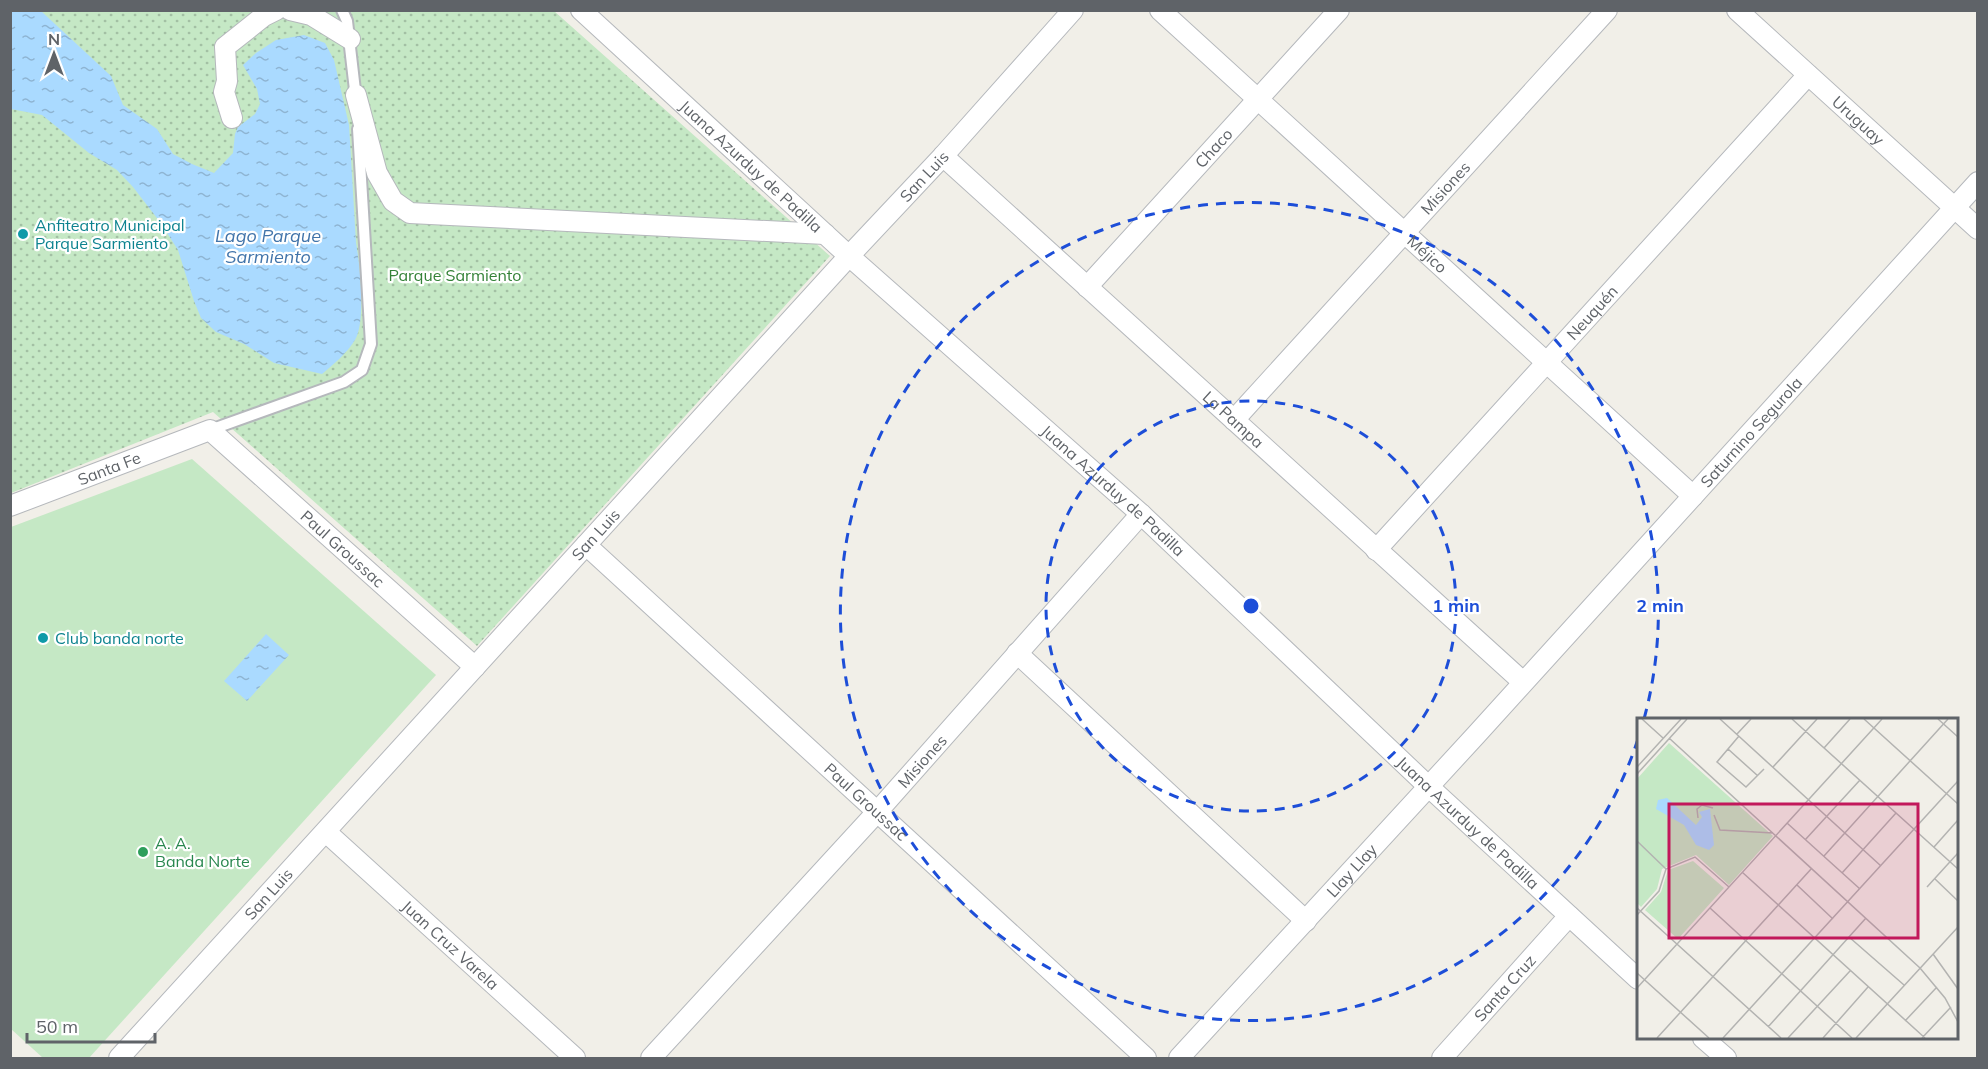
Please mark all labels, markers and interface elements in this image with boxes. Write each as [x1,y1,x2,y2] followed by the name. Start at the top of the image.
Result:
[24,24,84,84] north arrow
[48,29,60,49] text: N
[1828,91,1889,149] street label: Uruguay
[676,96,827,237] street label: Juana Azurduy de Padilla
[1190,124,1237,172] street label: Chaco
[895,146,953,206] street label: San Luis
[1416,157,1474,218] street label: Misiones
[35,215,185,253] place label: Anfiteatro Municipal Parque Sarmiento
[215,224,321,268] water label: Lago Parque Sarmiento
[16,227,30,241] marker: Anfiteatro Municipal Parque Sarmiento
[1403,231,1452,277] street label: Méjico
[388,265,522,285] park label: Parque Sarmiento
[1562,281,1622,344] street label: Neuquén
[1696,373,1806,491] street label: Saturnino Segurola
[1199,387,1268,452] street label: La Pampa
[1037,421,1189,560] street label: Juana Azurduy de Padilla
[75,447,143,489] street label: Santa Fe
[567,504,624,564] street label: San Luis
[297,506,389,592] street label: Paul Groussac
[1432,594,1480,617] text: 1 min
[1636,594,1684,617] text: 2 min
[1241,596,1261,616] centre of rings
[55,628,184,648] place label: Club banda norte
[36,631,50,645] marker: Club banda norte
[1637,718,1958,1039] inset map
[893,730,951,792] street label: Misiones
[1393,752,1543,893] street label: Juana Azurduy de Padilla
[820,758,912,845] street label: Paul Groussac
[155,833,250,871] place label: A. A. Banda Norte
[1322,839,1381,901] street label: Llay Llay
[136,845,150,859] marker: A. A. Banda Norte
[240,864,297,924] street label: San Luis
[398,896,503,994] street label: Juan Cruz Varela
[1470,950,1540,1025] street label: Santa Cruz
[27,1006,154,1044] scale bar
[36,1015,78,1038] text: 50 m

